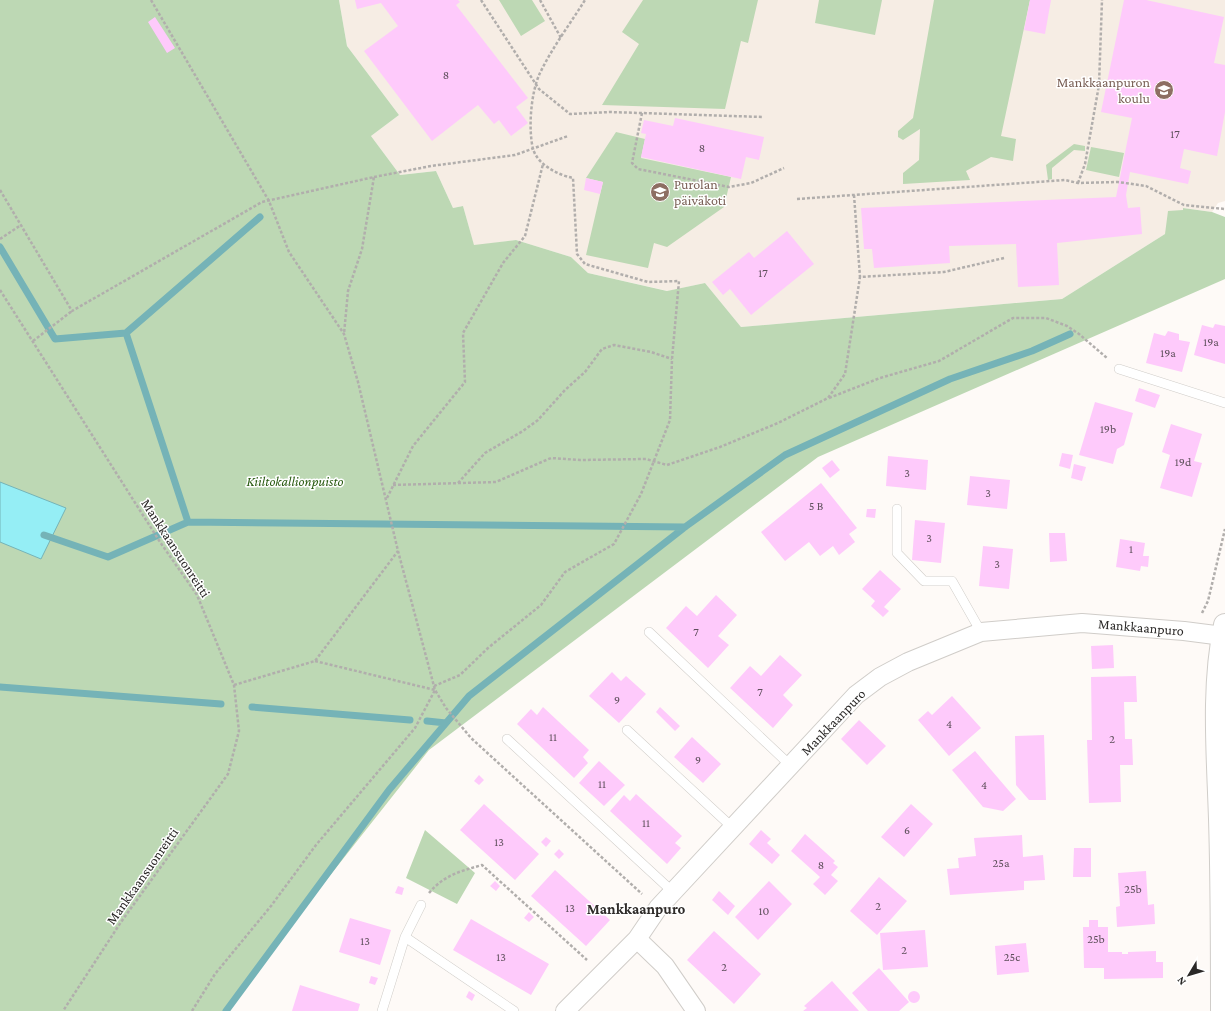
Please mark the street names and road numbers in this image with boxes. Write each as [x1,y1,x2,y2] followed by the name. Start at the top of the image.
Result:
[138,496,214,601] street label: Mankkaansuonreitti
[1098,615,1184,639] street label: Mankkaanpuro
[797,686,869,758] street label: Mankkaanpuro
[103,824,182,927] street label: Mankkaansuonreitti

